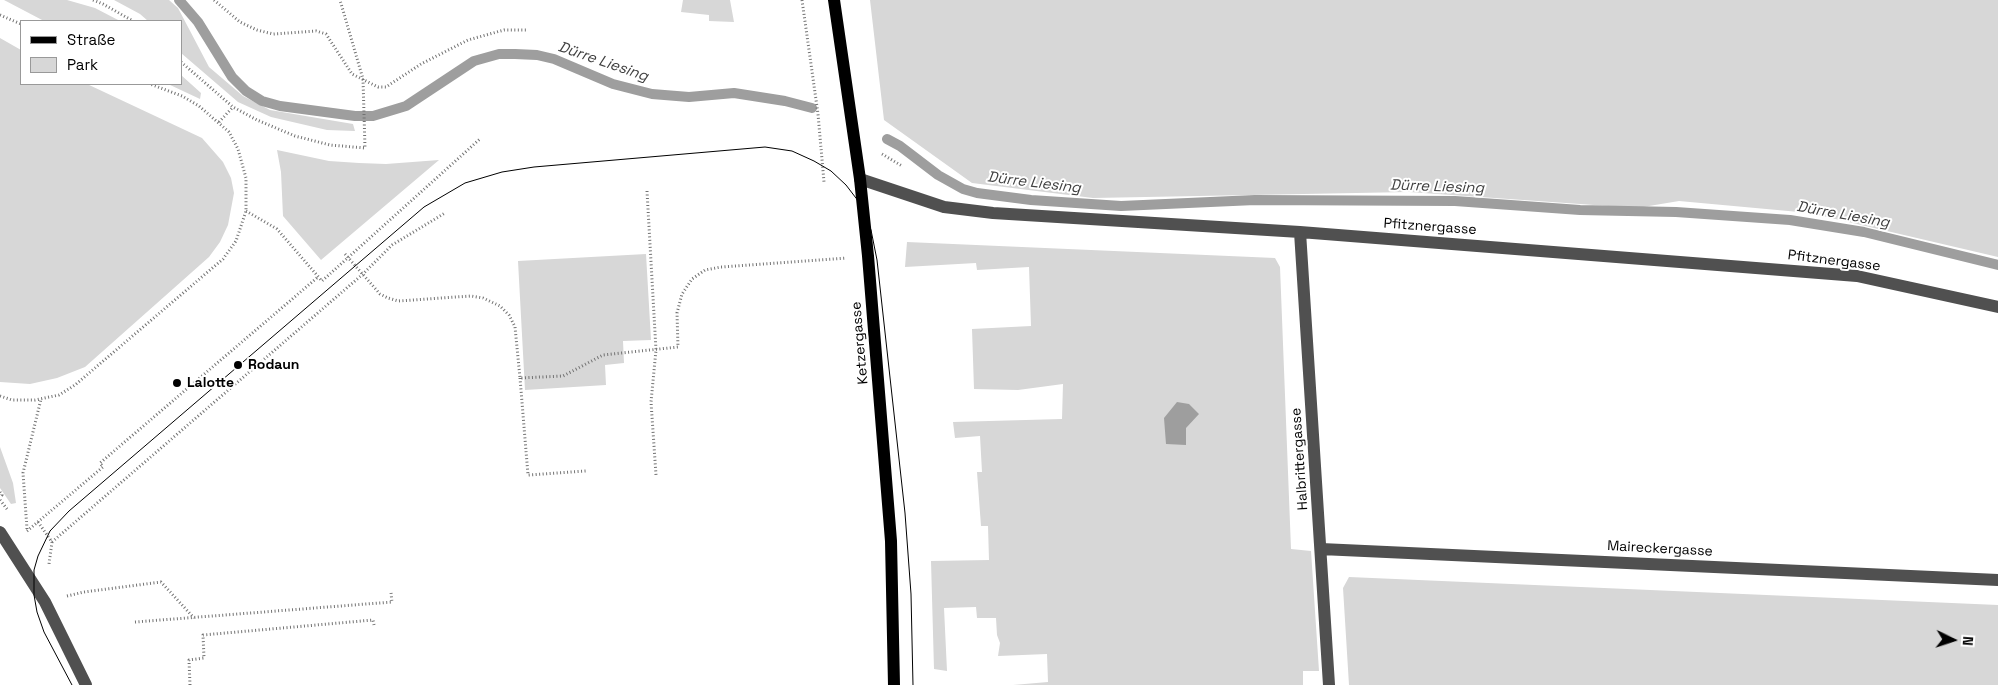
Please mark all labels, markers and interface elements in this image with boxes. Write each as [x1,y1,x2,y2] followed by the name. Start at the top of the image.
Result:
[20,20,182,85] legend
[67,30,115,49] text: Straße
[556,38,650,86] water label: Dürre Liesing
[67,55,98,74] text: Park
[986,168,1082,198] water label: Dürre Liesing
[1390,176,1484,198] water label: Dürre Liesing
[1795,198,1891,232] water label: Dürre Liesing
[1383,215,1477,239] street label: Pfitznergasse
[1787,247,1881,275] street label: Pfitznergasse
[848,301,872,385] street label: Ketzergasse
[248,357,299,373] place label: Rodaun
[232,359,244,371] marker: Rodaun
[187,375,234,391] place label: Lalotte
[171,377,183,389] marker: Lalotte
[1288,407,1312,511] street label: Halbrittergasse
[1607,538,1713,560] street label: Maireckergasse
[1928,615,1978,665] north arrow
[1959,636,1977,646] text: N

